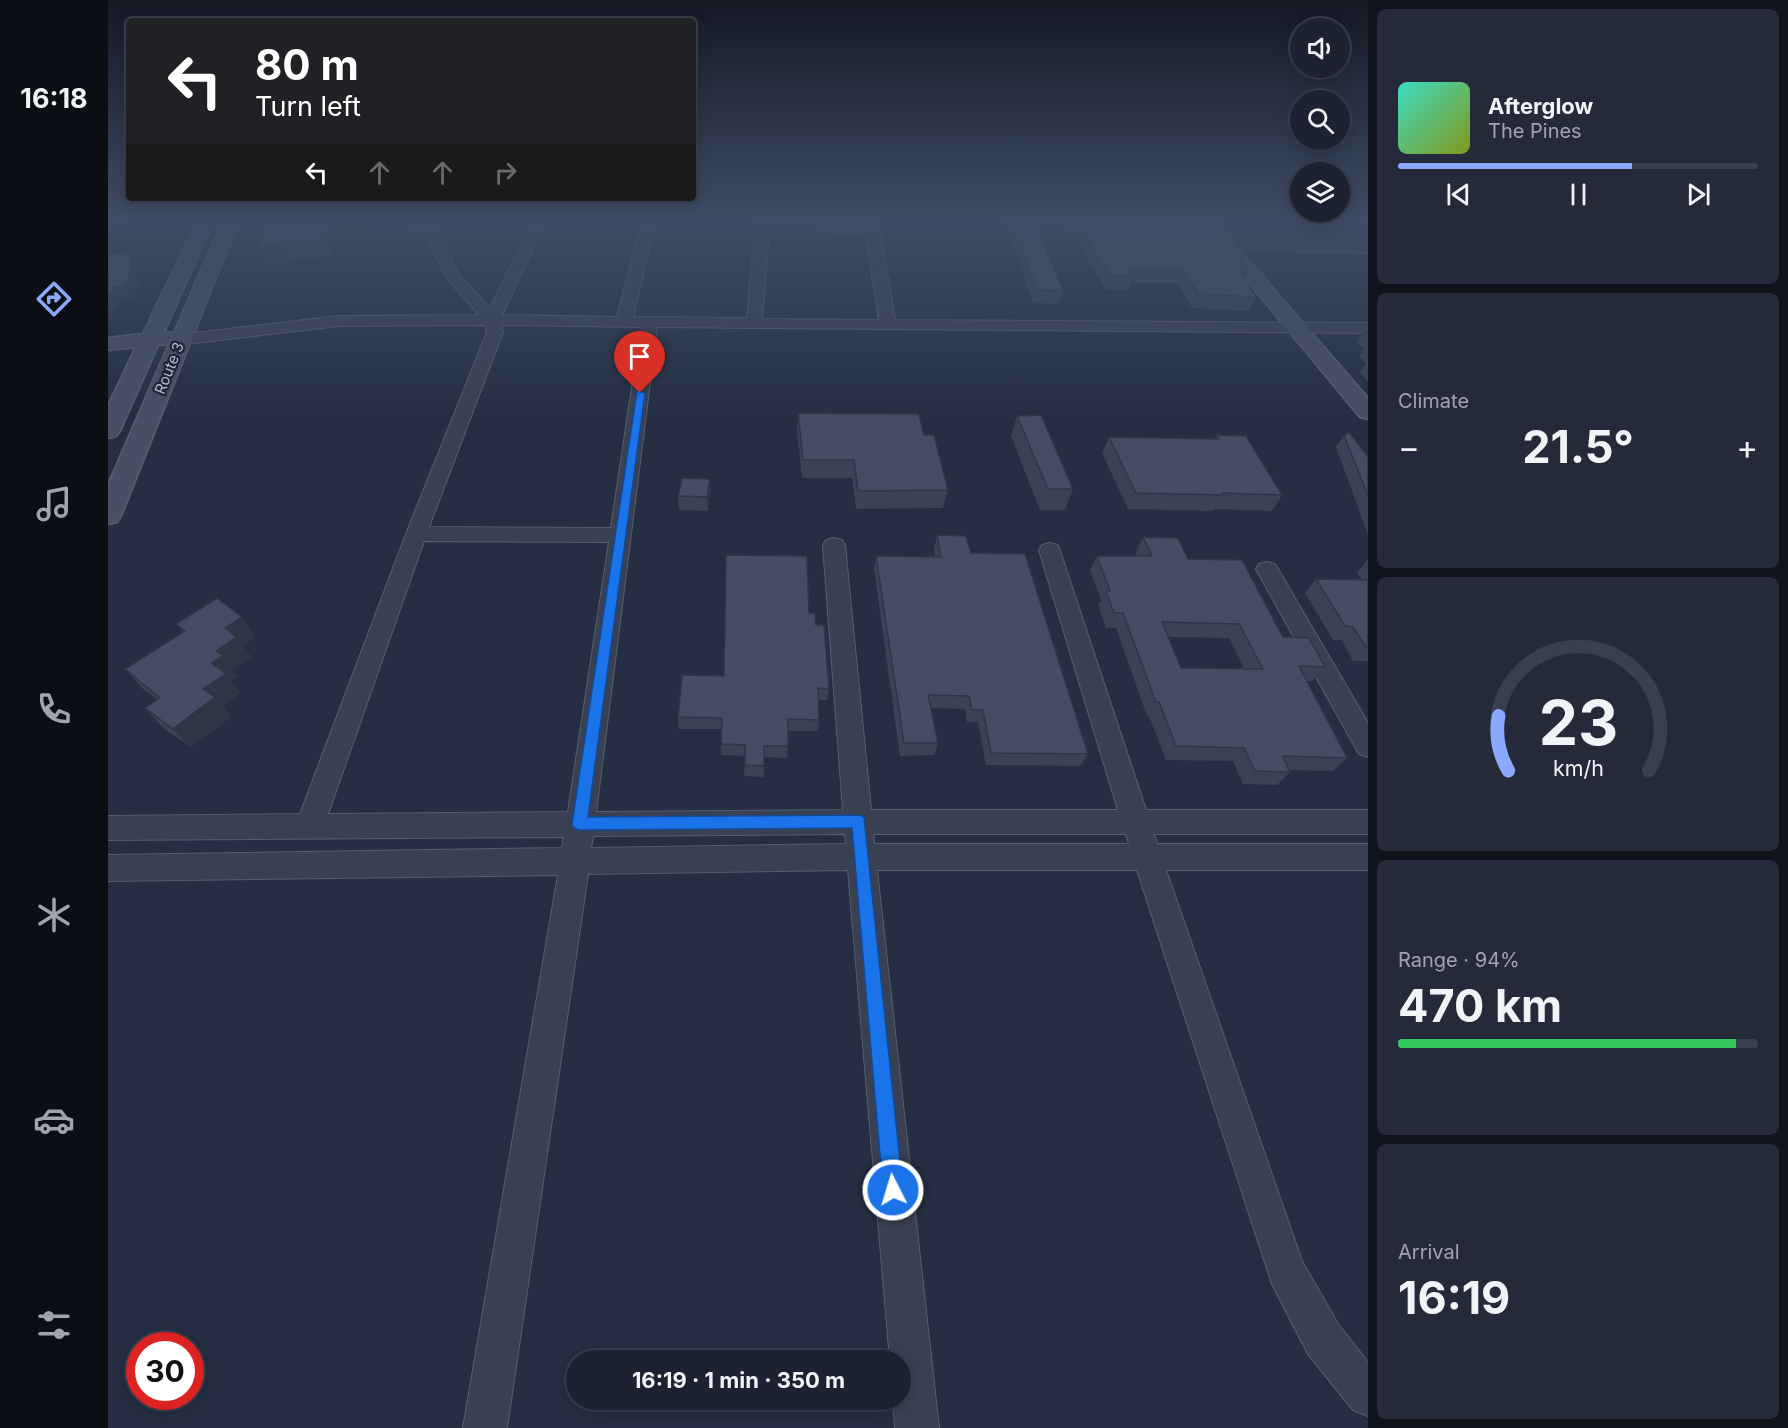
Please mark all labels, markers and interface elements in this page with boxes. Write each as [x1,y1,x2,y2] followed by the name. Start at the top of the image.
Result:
[1290,18,1350,222] map controls
[1290,18,1350,78] button: sound
[255,39,359,90] text: 80 m
[156,42,234,120] icon: left
[20,82,88,115] text: 16:18
[255,90,361,123] text: Turn left
[1290,90,1350,150] button: search
[1488,93,1593,119] text: Afterglow
[1488,119,1582,143] text: The Pines
[300,156,333,189] icon: left
[363,156,396,189] icon: ahead
[426,156,459,189] icon: ahead
[489,156,522,189] icon: right
[1290,162,1350,222] button: layers
[1442,178,1475,211] icon: previous
[1562,178,1595,211] icon: pause
[1682,178,1715,211] icon: next
[33,278,75,320] icon: directions
[614,331,665,393] pin
[150,339,188,397] street label: Route 3
[623,340,656,373] icon: arrive
[1398,389,1469,413] text: Climate
[1522,419,1634,474] text: 21.5°
[1398,427,1420,467] text: −
[1736,427,1758,467] text: +
[33,483,75,525] icon: music
[1538,685,1618,760] text: 23
[33,688,75,730] icon: phone
[1553,755,1603,781] text: km/h
[33,894,75,936] icon: climate
[1398,948,1520,972] text: Range · 94%
[1398,978,1562,1033] text: 470 km
[33,1099,75,1141] icon: car
[861,1158,925,1222] position arrow
[1398,1240,1460,1264] text: Arrival
[1398,1270,1510,1325] text: 16:19
[33,1304,75,1346] icon: filters
[126,1332,204,1410] speed limit sign: 30
[632,1367,845,1393] text: 16:19 · 1 min · 350 m

